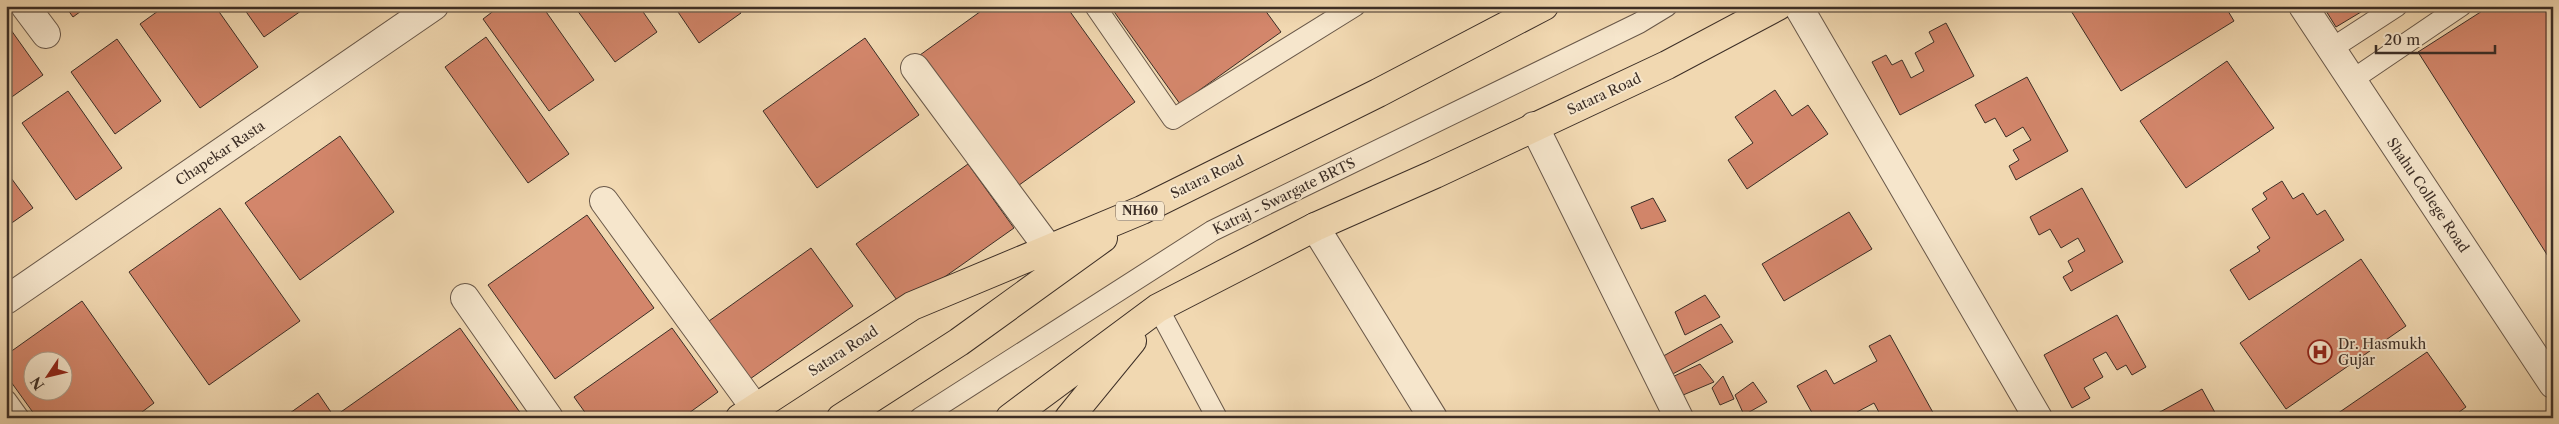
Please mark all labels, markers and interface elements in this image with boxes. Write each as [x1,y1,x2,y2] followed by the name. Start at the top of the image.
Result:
[2376,22,2495,54] scale bar
[2384,30,2420,49] text: 20 m
[1564,69,1644,119] street label: Satara Road
[172,116,269,190] street label: Chapekar Rasta
[2383,134,2473,256] street label: Shahu College Road
[1167,151,1247,203] street label: Satara Road
[1210,154,1358,238] street label: Katraj - Swargate BRTS
[1116,202,1164,220] road number: NH60
[805,322,882,380] street label: Satara Road
[2338,335,2426,369] place label: Dr. Hasmukh Gujar
[2307,339,2333,365] hospital icon: Dr. Hasmukh Gujar
[22,352,72,402] north arrow
[26,373,48,394] text: N

